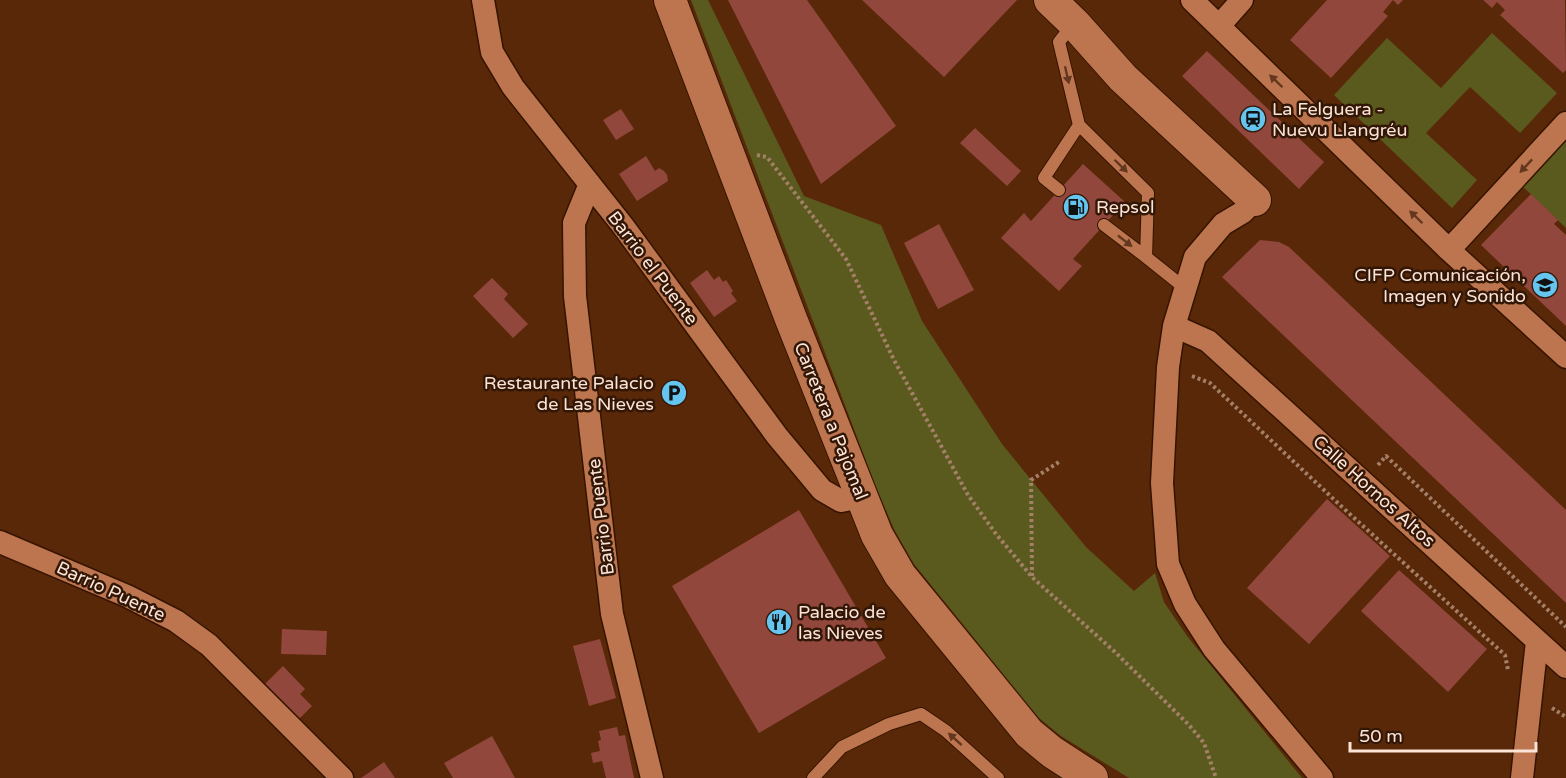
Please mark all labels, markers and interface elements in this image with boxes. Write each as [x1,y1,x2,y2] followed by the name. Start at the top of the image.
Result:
[1063,66,1072,85] one-way arrow
[1268,74,1283,88] one-way arrow
[1272,98,1408,141] place label: La Felguera - Nuevu Llangréu
[1238,104,1268,134] station icon: La Felguera - Nuevu Llangréu
[1520,158,1533,173] one-way arrow
[1113,159,1127,173] one-way arrow
[1061,192,1091,222] fuel station icon: Repsol
[1096,196,1154,218] place label: Repsol
[603,207,703,329] street label: Barrio el Puente
[1408,210,1423,224] one-way arrow
[1117,235,1133,248] one-way arrow
[1354,264,1526,307] place label: CIFP Comunicación, Imagen y Sonido
[1530,270,1560,300] school or university icon: CIFP Comunicación, Imagen y Sonido
[789,339,873,503] street label: Carretera a Pajomal
[484,372,654,415] place label: Restaurante Palacio de Las Nieves
[659,378,689,408] parking icon: Restaurante Palacio de Las Nieves
[1308,430,1440,552] street label: Calle Hornos Altos
[583,457,619,577] street label: Barrio Puente
[53,556,169,626] street label: Barrio Puente
[798,601,886,644] place label: Palacio de las Nieves
[764,607,794,637] restaurant icon: Palacio de las Nieves
[1350,715,1536,753] scale bar
[1359,725,1403,747] text: 50 m
[947,732,962,746] one-way arrow

